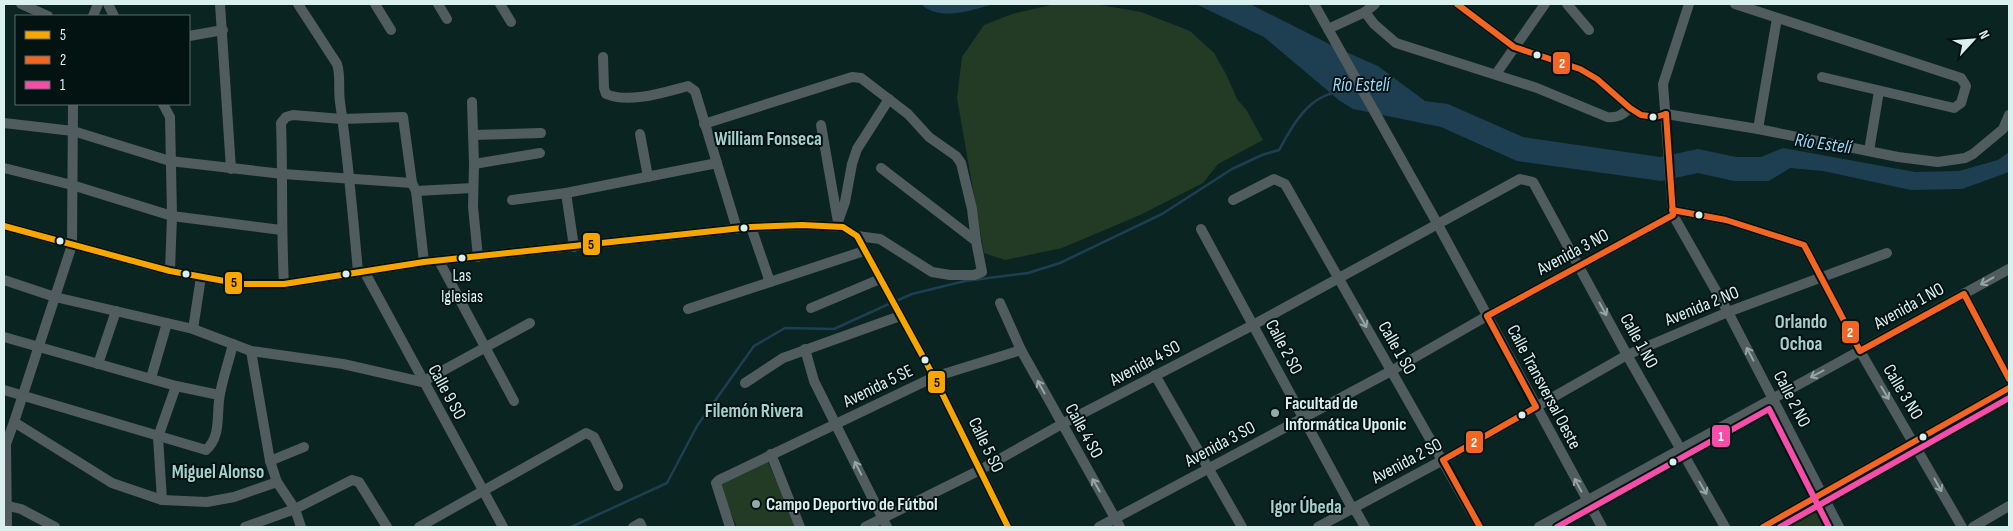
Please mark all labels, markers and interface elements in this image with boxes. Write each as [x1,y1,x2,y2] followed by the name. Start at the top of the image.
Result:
[15,15,190,105] legend
[1948,15,1998,65] north arrow
[60,26,66,45] text: 5
[1975,27,1994,42] text: N
[1532,50,1542,60] unlabelled marker
[60,51,66,70] text: 2
[1552,51,1571,75] line badge: 2
[1559,55,1565,72] text: 2
[1333,74,1391,97] water label: Río Estelí
[60,76,66,95] text: 1
[1648,112,1658,122] unlabelled marker
[714,128,822,151] district label: William Fonseca
[1793,129,1854,160] water label: Río Estelí
[1694,210,1704,220] unlabelled marker
[739,223,749,233] unlabelled marker
[1533,224,1613,280] street label: Avenida 3 NO
[582,232,601,256] line badge: 5
[55,236,65,246] unlabelled marker
[588,236,594,253] text: 5
[457,253,467,263] marker: Las Iglesias
[441,266,483,307] place label: Las Iglesias
[181,269,191,279] unlabelled marker
[341,269,351,279] unlabelled marker
[224,271,243,295] line badge: 5
[231,274,237,291] text: 5
[1979,276,1994,286] one-way arrow
[1869,278,1948,334] street label: Avenida 1 NO
[1661,282,1742,331] street label: Avenida 2 NO
[1598,302,1608,316] one-way arrow
[1615,310,1663,372] street label: Calle 1 NO
[1775,311,1827,356] district label: Orlando Ochoa
[1358,313,1368,328] one-way arrow
[1261,316,1307,378] street label: Calle 2 SO
[1373,318,1421,378] street label: Calle 1 SO
[1841,320,1860,344] line badge: 2
[1502,321,1586,453] street label: Calle Transversal Oeste
[1847,324,1853,341] text: 2
[1105,336,1184,391] street label: Avenida 4 SO
[1745,347,1755,362] one-way arrow
[920,355,930,365] unlabelled marker
[839,360,916,412] street label: Avenida 5 SE
[423,361,471,423] street label: Calle 9 SO
[1878,361,1928,423] street label: Calle 3 NO
[1769,367,1815,431] street label: Calle 2 NO
[927,370,946,394] line badge: 5
[1810,370,1825,379] one-way arrow
[934,374,940,391] text: 5
[1036,381,1046,395] one-way arrow
[1881,386,1891,400] one-way arrow
[1285,393,1407,435] place label: Facultad de Informática Uponic
[705,400,803,423] district label: Filemón Rivera
[1060,400,1108,462] street label: Calle 4 SO
[1269,407,1281,419] marker: Facultad de Informática Uponic
[1517,410,1527,420] unlabelled marker
[964,414,1008,476] street label: Calle 5 SO
[1180,417,1259,472] street label: Avenida 3 SO
[1711,424,1731,448] line badge: 1
[1718,428,1724,445] text: 1
[1465,430,1484,454] line badge: 2
[1918,432,1928,442] unlabelled marker
[1367,434,1446,489] street label: Avenida 2 SO
[1471,434,1477,451] text: 2
[1668,457,1678,467] unlabelled marker
[172,461,264,484] district label: Miguel Alonso
[852,461,862,476] one-way arrow
[1573,477,1583,492] one-way arrow
[1934,477,1944,492] one-way arrow
[1091,478,1101,492] one-way arrow
[1698,480,1708,495] one-way arrow
[766,494,938,515] place label: Campo Deportivo de Fútbol
[1270,496,1342,519] district label: Igor Úbeda
[750,498,762,510] marker: Campo Deportivo de Fútbol

